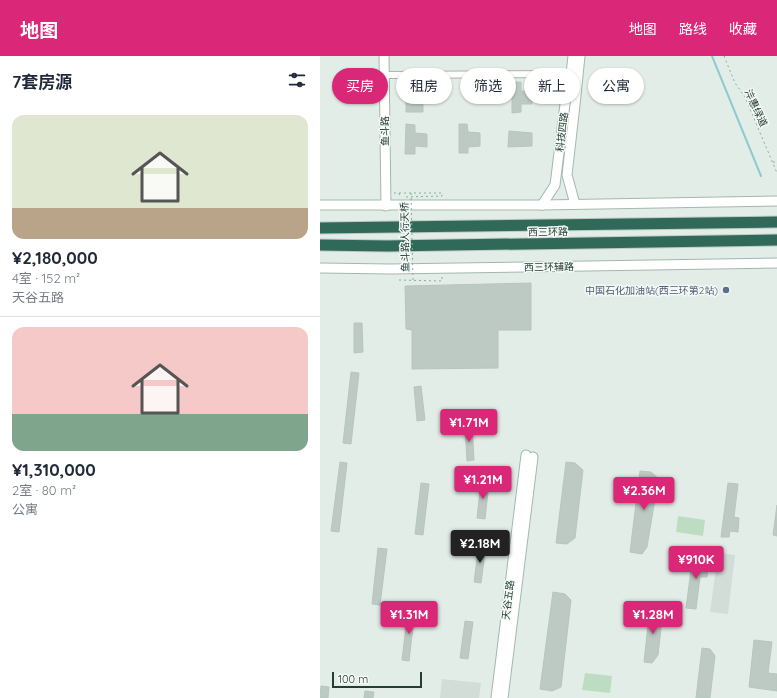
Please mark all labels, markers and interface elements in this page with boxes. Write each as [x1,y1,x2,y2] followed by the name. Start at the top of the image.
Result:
[20,18,58,42] text: 地图
[629,20,657,38] text: 地图
[679,20,707,38] text: 路线
[729,20,757,38] text: 收藏
[332,68,388,104] chip: 买房
[396,68,452,104] chip: 租房
[460,68,516,104] chip: 筛选
[524,68,580,104] chip: 新上
[588,68,644,104] chip: 公寓
[286,69,308,91] icon: filters
[12,71,72,92] text: 7套房源
[742,87,770,129] street label: 沣惠绿道
[553,111,571,153] street label: 科技四路
[378,116,392,146] street label: 鱼斗路
[124,141,196,213] icon: home
[398,202,412,272] street label: 鱼斗路人行天桥
[528,225,568,239] street label: 西三环路
[12,247,98,268] text: ¥2,180,000
[524,260,574,274] street label: 西三环辅路
[12,270,80,286] text: 4室 · 152 m²
[585,284,718,297] place label: 中国石化加油站(西三环第2站)
[721,285,731,295] marker: 中国石化加油站(西三环第2站)
[12,289,64,305] text: 天谷五路
[124,353,196,425] icon: home
[436,409,502,443] pin: ¥1.71M
[449,414,489,430] text: ¥1.71M
[12,459,96,480] text: ¥1,310,000
[450,466,516,500] pin: ¥1.21M
[463,471,503,487] text: ¥1.21M
[611,477,677,511] pin: ¥2.36M
[12,482,76,498] text: 2室 · 80 m²
[622,482,666,498] text: ¥2.36M
[12,501,38,517] text: 公寓
[447,530,513,564] pin: ¥2.18M
[460,535,500,551] text: ¥2.18M
[668,546,724,580] pin: ¥910K
[678,551,714,567] text: ¥910K
[499,579,517,621] street label: 天谷五路
[376,601,442,635] pin: ¥1.31M
[620,601,686,635] pin: ¥1.28M
[390,606,428,622] text: ¥1.31M
[632,606,674,622] text: ¥1.28M
[332,670,422,689] scale bar
[338,672,368,686] text: 100 m

